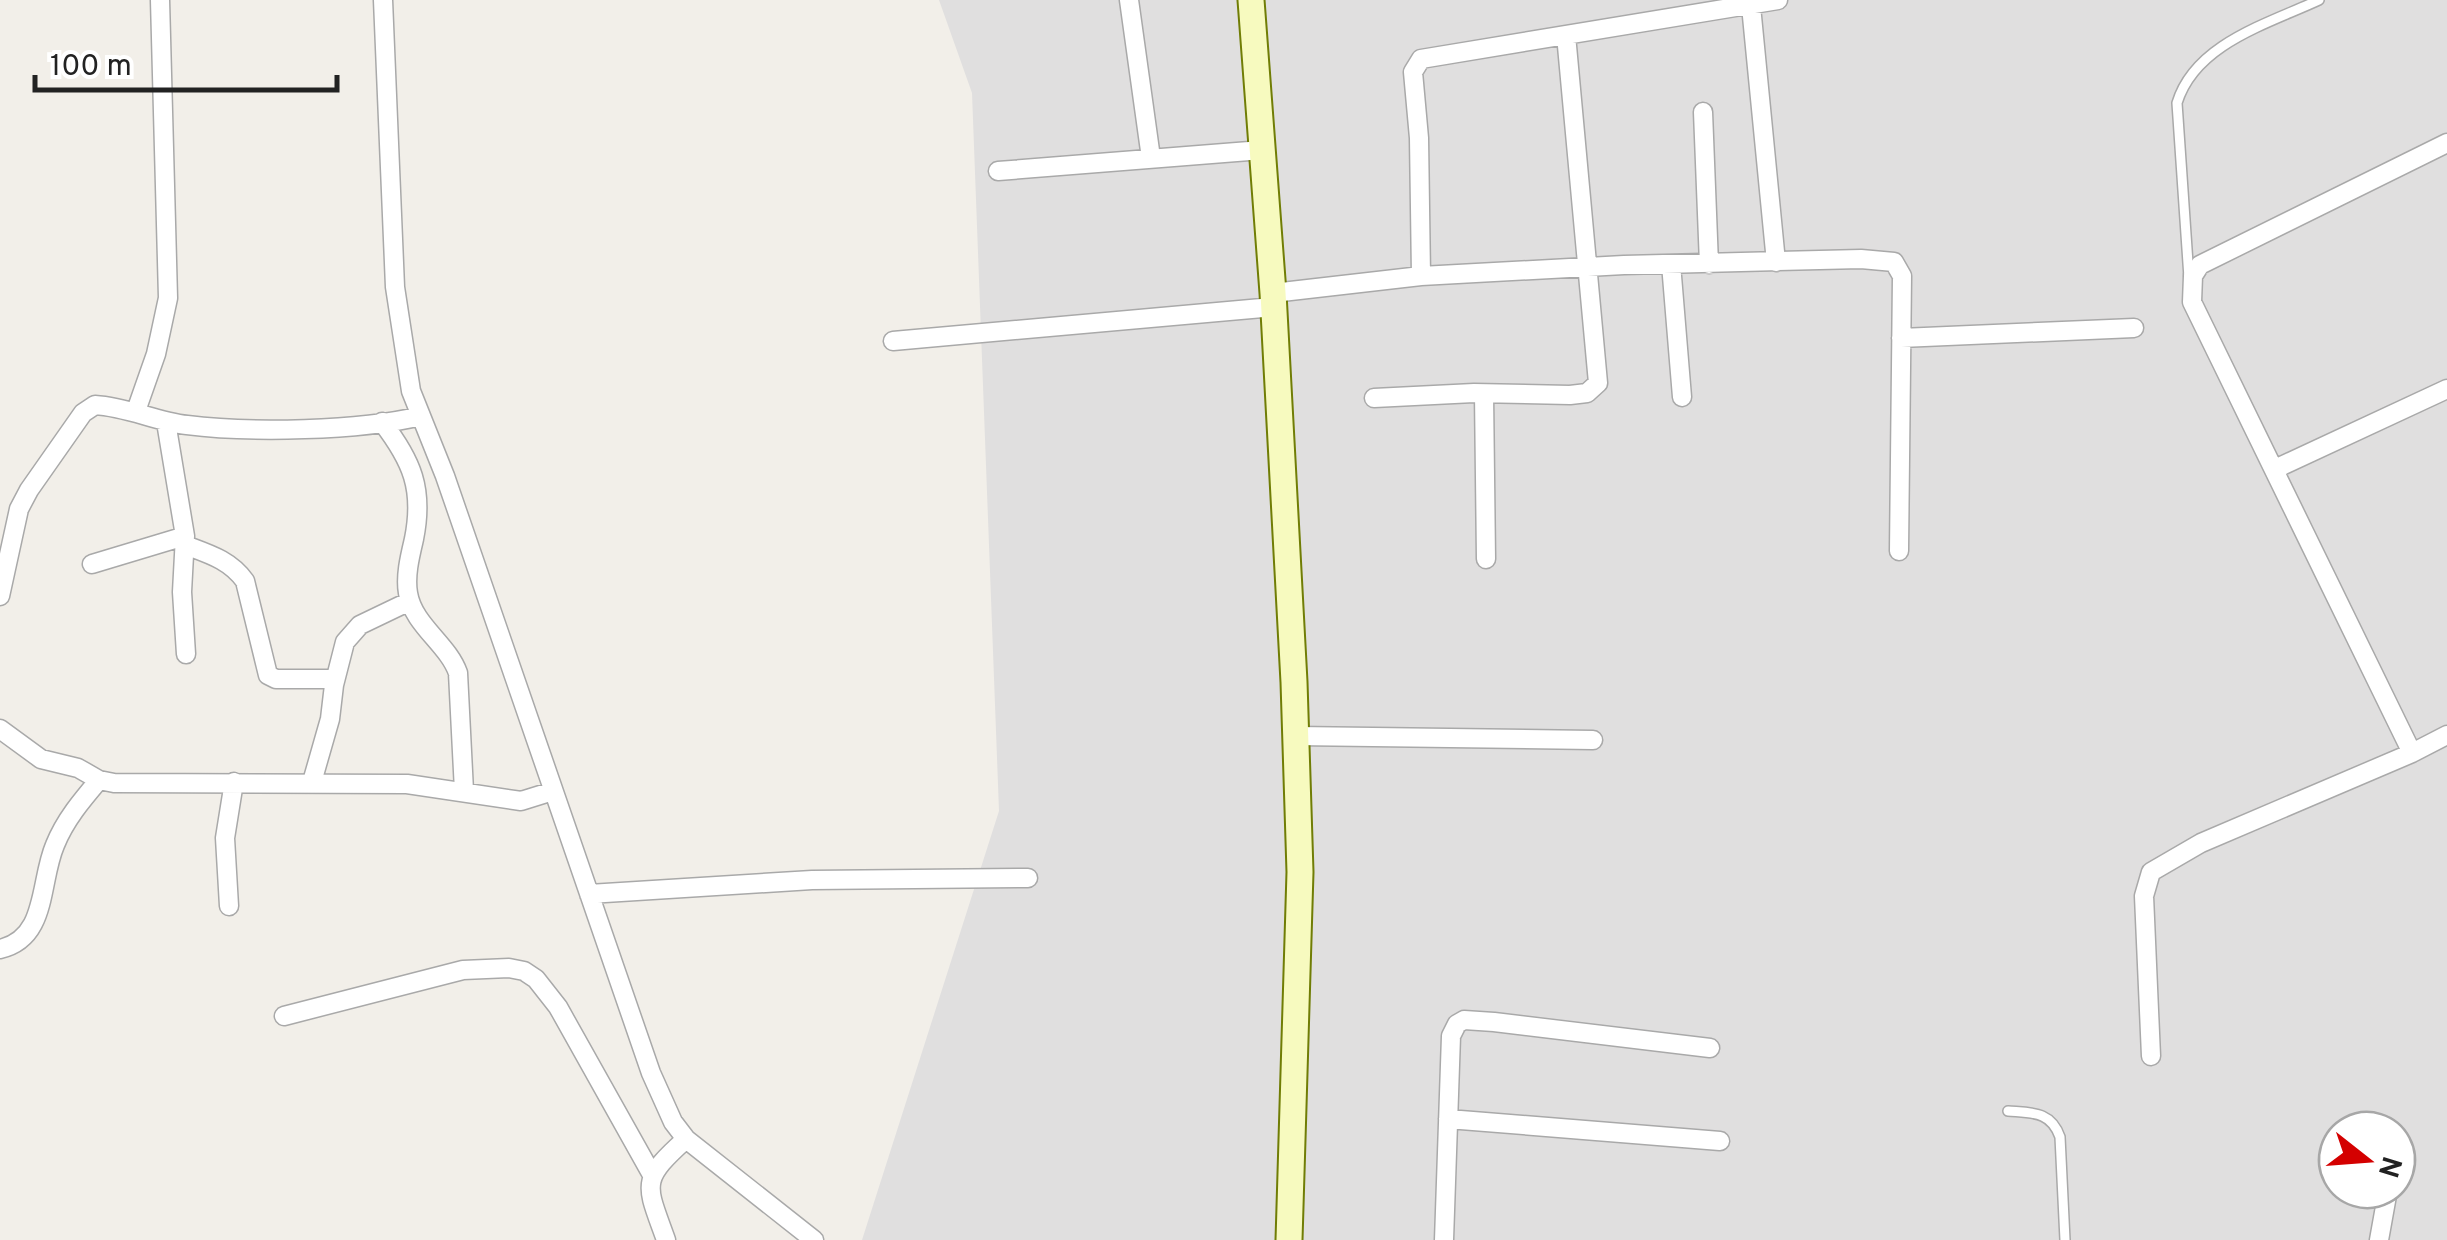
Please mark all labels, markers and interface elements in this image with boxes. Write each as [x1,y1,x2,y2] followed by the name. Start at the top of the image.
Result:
[35,30,338,92] scale bar
[50,49,132,86] text: 100 m
[2317,1110,2417,1210] north arrow
[2368,1152,2408,1181] text: N

